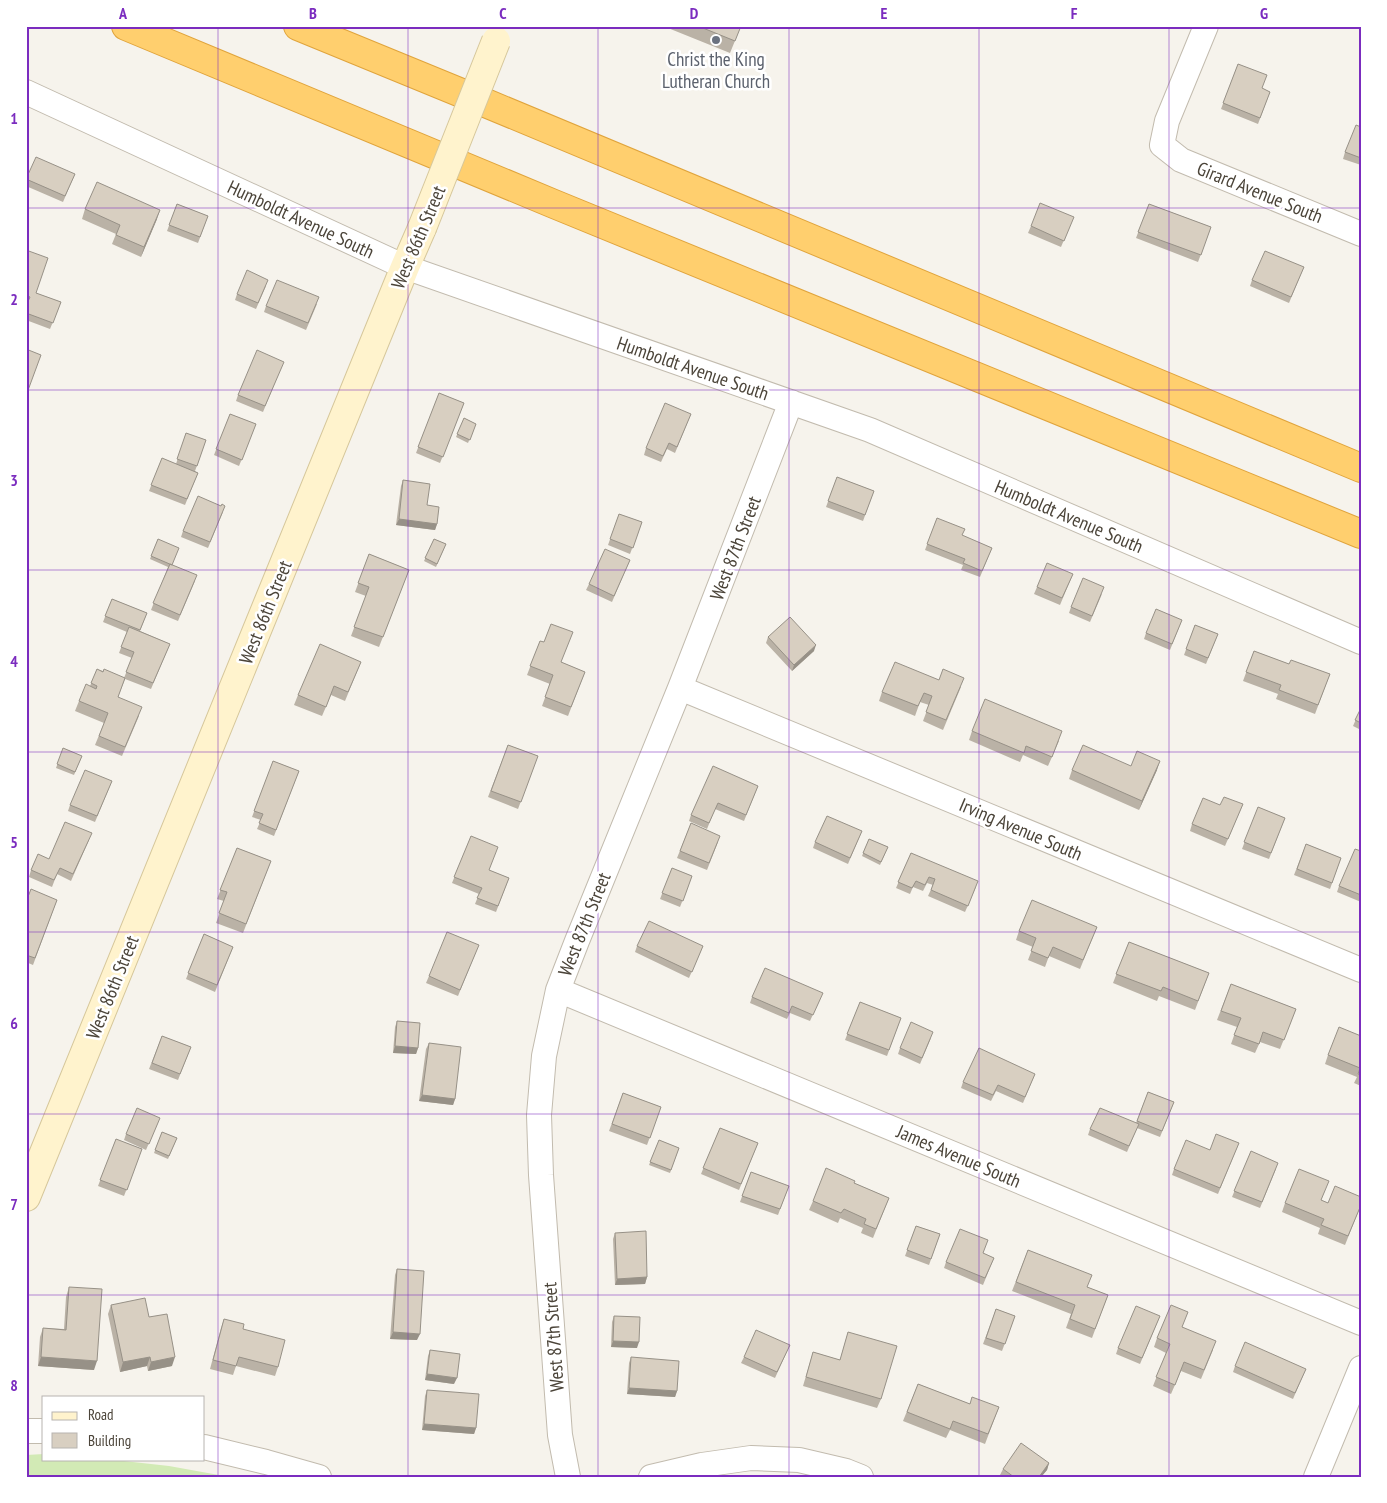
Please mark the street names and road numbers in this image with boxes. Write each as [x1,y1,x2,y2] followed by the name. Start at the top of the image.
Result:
[1194,156,1326,228] street label: Girard Avenue South
[224,175,378,263] street label: Humboldt Avenue South
[386,181,451,292] street label: West 86th Street
[614,331,772,405] street label: Humboldt Avenue South
[991,474,1147,558] street label: Humboldt Avenue South
[704,492,766,603] street label: West 87th Street
[233,556,297,667] street label: West 86th Street
[956,792,1086,866] street label: Irving Avenue South
[552,868,616,979] street label: West 87th Street
[80,931,144,1042] street label: West 86th Street
[892,1119,1025,1193] street label: James Avenue South
[537,1281,569,1392] street label: West 87th Street

